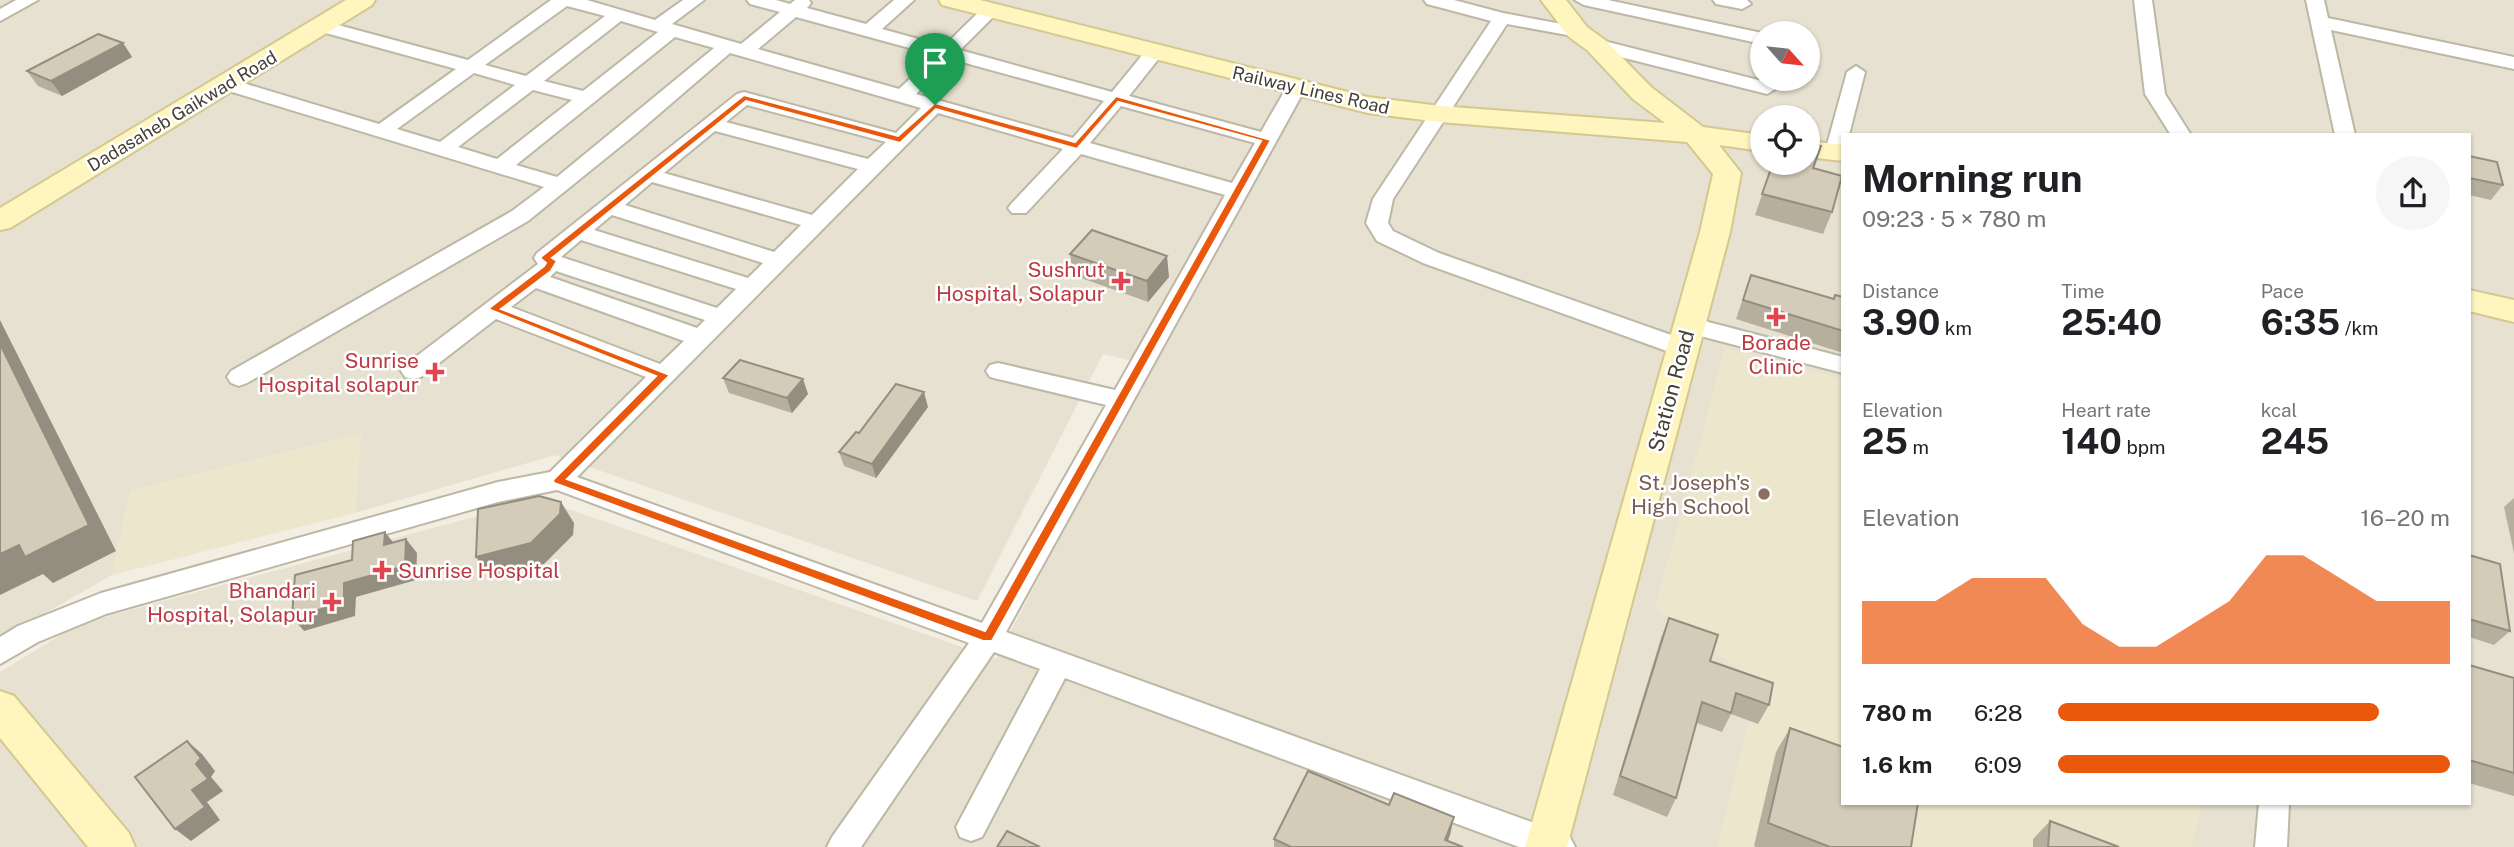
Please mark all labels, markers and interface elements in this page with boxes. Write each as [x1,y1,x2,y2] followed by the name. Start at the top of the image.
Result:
[1750,21,1820,91] north arrow
[1750,21,1820,175] map controls
[905,33,965,105] pin
[916,44,954,82] icon: arrive
[83,46,281,176] street label: Dadasaheb Gaikwad Road
[1230,62,1392,118] street label: Railway Lines Road
[1750,105,1820,175] button: locate
[1862,156,2083,201] text: Morning run
[2376,156,2450,230] button: share
[1862,205,2046,232] text: 09:23 · 5 × 780 m
[936,257,1105,306] place label: Sushrut Hospital, Solapur
[1111,271,1131,291] marker: Sushrut Hospital, Solapur
[1862,280,1939,302] text: Distance
[2061,280,2105,302] text: Time
[2261,280,2304,302] text: Pace
[1862,302,1940,343] text: 3.90
[2061,302,2162,343] text: 25:40
[2261,302,2340,343] text: 6:35
[1766,307,1786,327] marker: Borade Clinic
[1940,317,1972,339] text: km
[2340,317,2379,339] text: /km
[1643,327,1699,455] street label: Station Road
[1741,330,1811,379] place label: Borade Clinic
[258,348,419,397] place label: Sunrise Hospital solapur
[425,362,445,382] marker: Sunrise Hospital solapur
[1862,399,1943,421] text: Elevation
[2061,399,2151,421] text: Heart rate
[2261,399,2297,421] text: kcal
[1862,421,1908,462] text: 25
[2061,421,2122,462] text: 140
[2261,421,2329,462] text: 245
[1908,436,1929,458] text: m
[2122,436,2166,458] text: bpm
[1631,470,1750,519] place label: St. Joseph's High School
[1756,486,1772,502] marker: St. Joseph's High School
[1862,504,1960,531] text: Elevation
[2360,504,2450,531] text: 16–20 m
[398,558,560,583] place label: Sunrise Hospital
[372,560,392,580] marker: Sunrise Hospital
[147,578,316,627] place label: Bhandari Hospital, Solapur
[322,592,342,612] marker: Bhandari Hospital, Solapur
[1862,699,1932,726] text: 780 m
[1974,699,2023,726] text: 6:28
[1862,751,1932,778] text: 1.6 km
[1974,751,2022,778] text: 6:09

